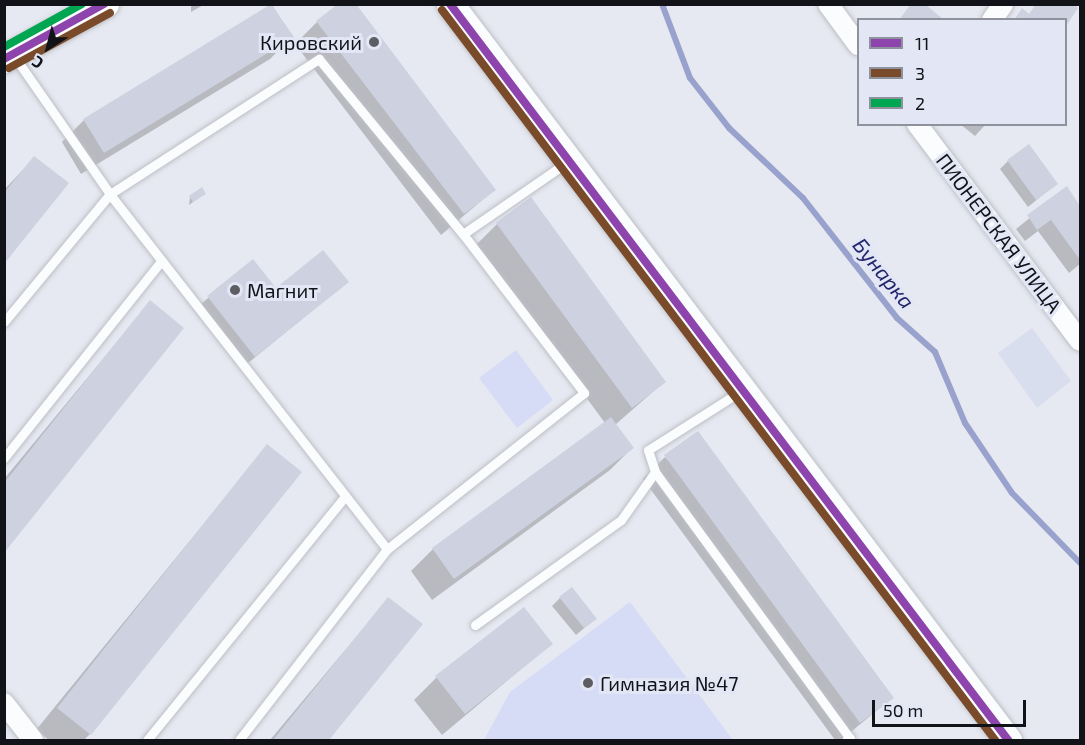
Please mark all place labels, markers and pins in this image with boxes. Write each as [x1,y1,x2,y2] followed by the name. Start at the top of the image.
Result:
[260,30,362,54] place label: Кировский
[367,35,381,49] marker: Кировский
[247,278,318,302] place label: Магнит
[228,283,242,297] marker: Магнит
[600,671,739,695] place label: Гимназия №47
[581,676,595,690] marker: Гимназия №47

